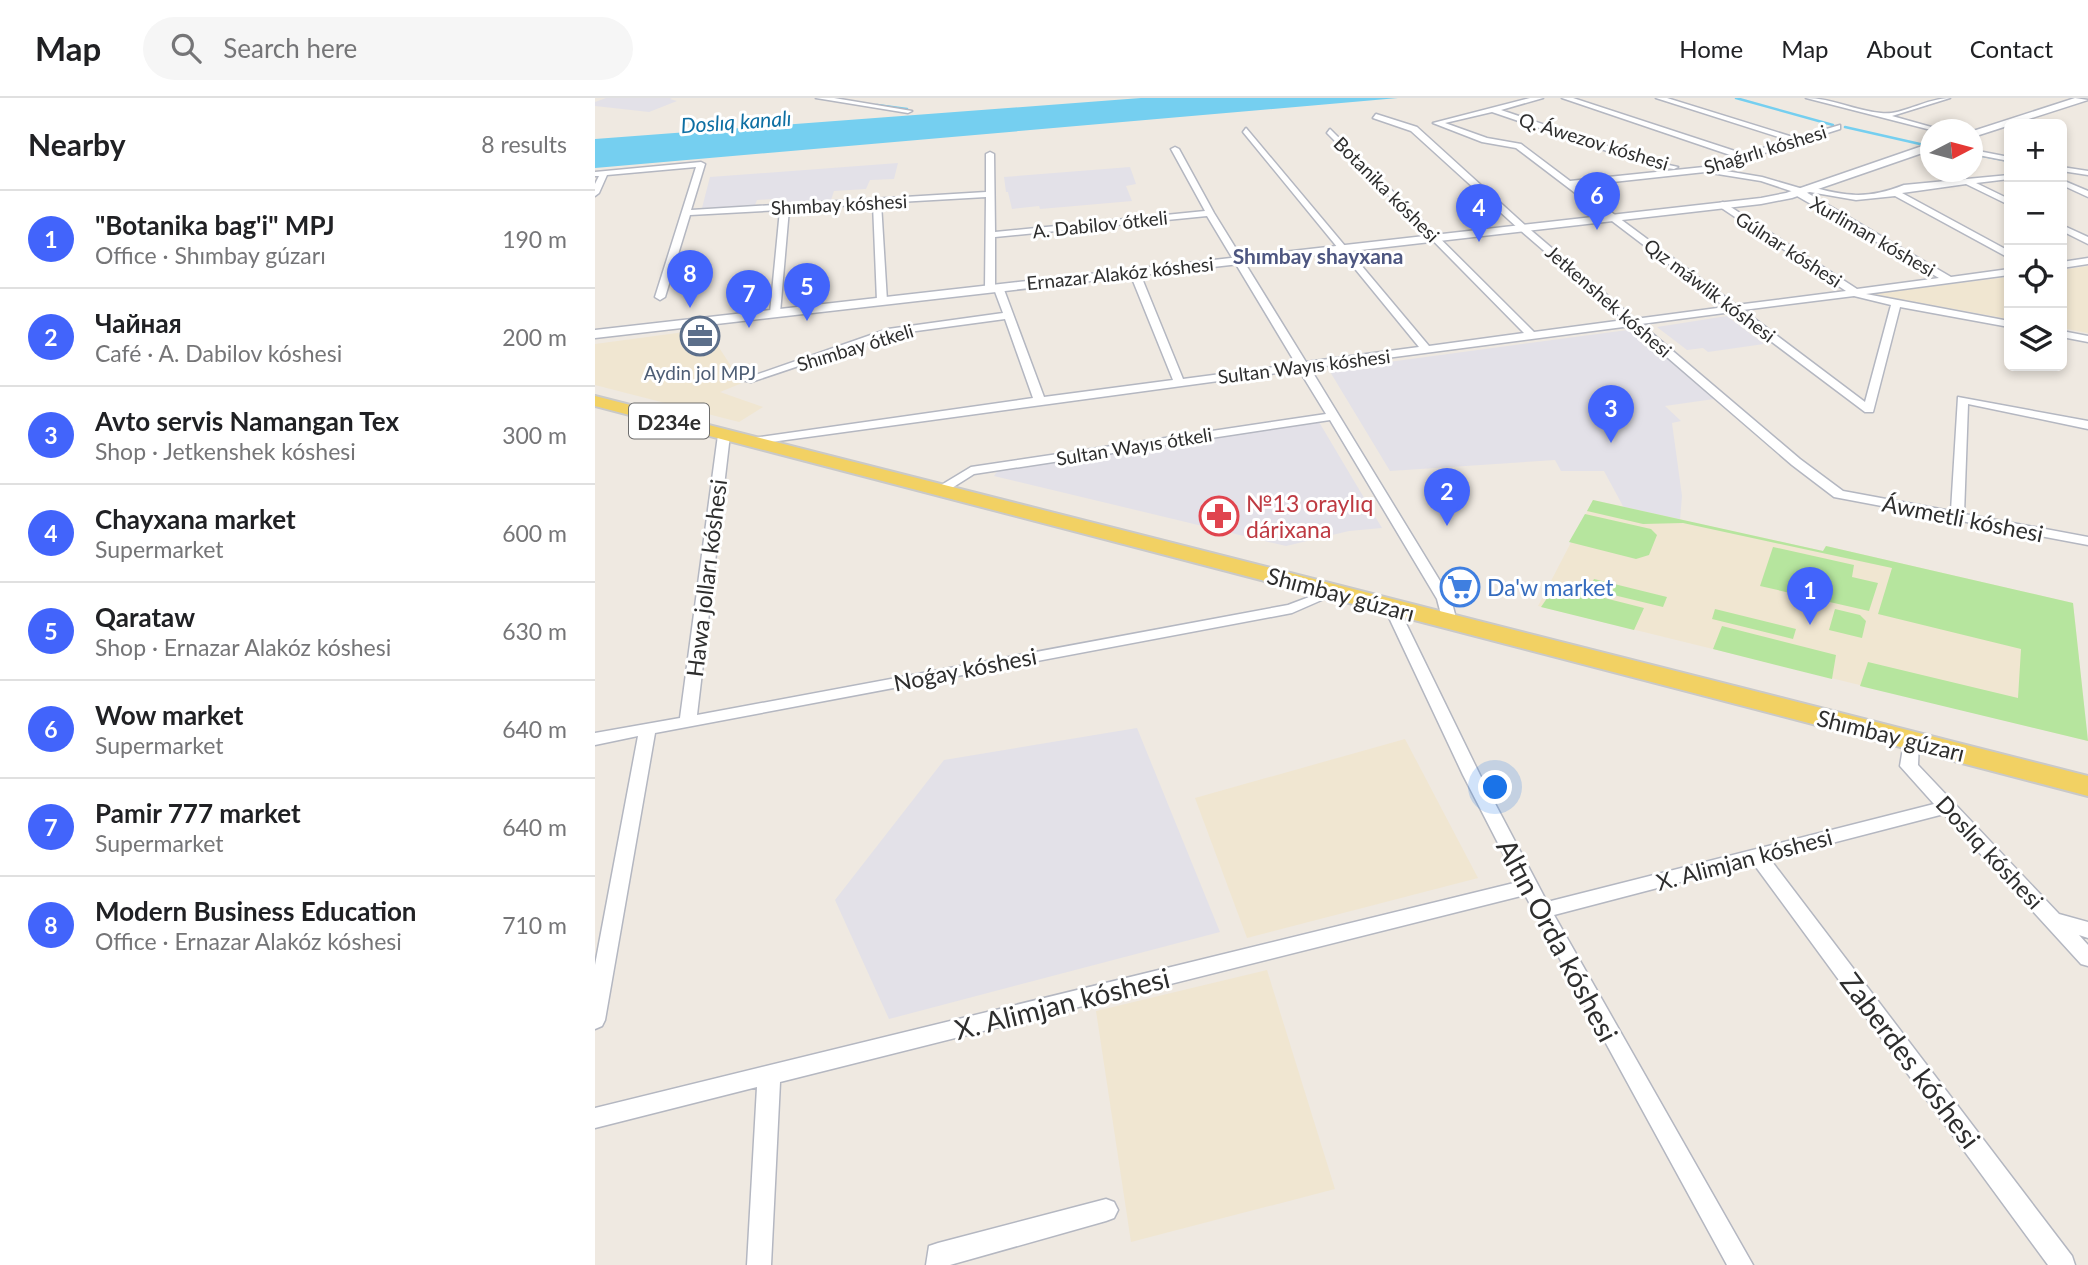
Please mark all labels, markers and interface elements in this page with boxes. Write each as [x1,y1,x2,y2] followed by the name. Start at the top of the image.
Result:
[143,17,633,80] search box
[35,28,101,68] text: Map
[167,29,205,67] icon: search
[223,32,357,64] text: Search here
[1679,34,1743,63] text: Home
[1781,34,1829,63] text: Map
[1867,34,1932,63] text: About
[1970,34,2053,63] text: Contact
[680,105,792,137] water label: Doslıq kanalı
[1516,107,1672,175] street label: Q. Áwezov kóshesi
[1701,119,1829,179] street label: Shaǵırlı kóshesi
[1920,119,1983,182] north arrow
[2004,119,2067,371] map controls
[2004,119,2067,182] button: +
[28,126,126,162] text: Nearby
[481,130,567,158] text: 8 results
[1329,131,1445,247] street label: Botanika kóshesi
[1574,172,1620,230] pin: 6
[2004,182,2067,245] button: −
[1456,184,1502,242] pin: 4
[770,189,908,219] street label: Shımbay kóshesi
[1806,191,1940,281] street label: Xurliman kóshesi
[1031,205,1169,243] street label: A. Dabilov ótkeli
[1732,206,1846,292] street label: Gúlnar kóshesi
[95,209,335,241] text: "Botanika bag'i" MPJ
[44,225,58,253] text: 1
[502,225,567,253] text: 190 m
[1640,233,1780,347] street label: Qız máwlik kóshesi
[1541,240,1677,362] street label: Jetkenshek kóshesi
[95,241,326,269] text: Office · Shımbay gúzarı
[1233,243,1403,268] district label: Shımbay shayxana
[2004,245,2067,308] button: locate
[667,250,713,308] pin: 8
[1025,252,1215,294] street label: Ernazar Alakóz kóshesi
[784,263,830,321] pin: 5
[726,270,772,328] pin: 7
[95,307,182,339] text: Чайная
[2004,308,2067,371] button: layers
[679,315,721,357] office icon: Aydin jol MPJ
[794,318,916,376] street label: Shımbay ótkeli
[44,323,58,351] text: 2
[502,323,567,351] text: 200 m
[95,339,342,367] text: Café · A. Dabilov kóshesi
[1217,344,1391,388] street label: Sultan Wayıs kóshesi
[644,361,756,384] place label: Aydin jol MPJ
[1588,385,1634,443] pin: 3
[629,404,709,438] road number: D234e
[95,405,399,437] text: Avto servis Namangan Tex
[44,421,58,449] text: 3
[502,421,567,449] text: 300 m
[1054,422,1214,470] street label: Sultan Wayıs ótkeli
[95,437,356,465] text: Shop · Jetkenshek kóshesi
[1424,468,1470,526] pin: 2
[680,478,732,678] street label: Hawa jolları kóshesi
[1246,489,1373,543] place label: №13 oraylıq dárixana
[1880,489,2046,547] street label: Áwmetli kóshesi
[1198,495,1240,537] pharmacy icon: №13 oraylıq dárixana
[95,503,296,535] text: Chayxana market
[44,519,58,547] text: 4
[502,519,567,547] text: 600 m
[95,535,224,563] text: Supermarket
[1264,561,1418,627] street label: Shımbay gúzarı
[1439,566,1481,608] supermarket icon: Da'w market
[1787,567,1833,625] pin: 1
[1487,573,1614,601] place label: Da'w market
[95,601,195,633] text: Qarataw
[44,617,58,645] text: 5
[502,617,567,645] text: 630 m
[95,633,391,661] text: Shop · Ernazar Alakóz kóshesi
[891,641,1039,697] street label: Noǵay kóshesi
[95,699,243,731] text: Wow market
[1814,703,1968,767] street label: Shımbay gúzarı
[44,715,58,743] text: 6
[502,715,567,743] text: 640 m
[95,731,224,759] text: Supermarket
[1478,770,1512,804] your location
[1930,790,2050,914] street label: Doslıq kóshesi
[95,797,301,829] text: Pamir 777 market
[44,813,58,841] text: 7
[502,813,567,841] text: 640 m
[1653,822,1835,896] street label: X. Alimjan kóshesi
[95,829,224,857] text: Supermarket
[1490,833,1626,1047] street label: Altın Orda kóshesi
[95,895,417,927] text: Modern Business Education
[44,911,58,939] text: 8
[502,911,567,939] text: 710 m
[95,927,402,955] text: Office · Ernazar Alakóz kóshesi
[951,960,1173,1046] street label: X. Alimjan kóshesi
[1834,965,1988,1155] street label: Zaberdes kóshesi

